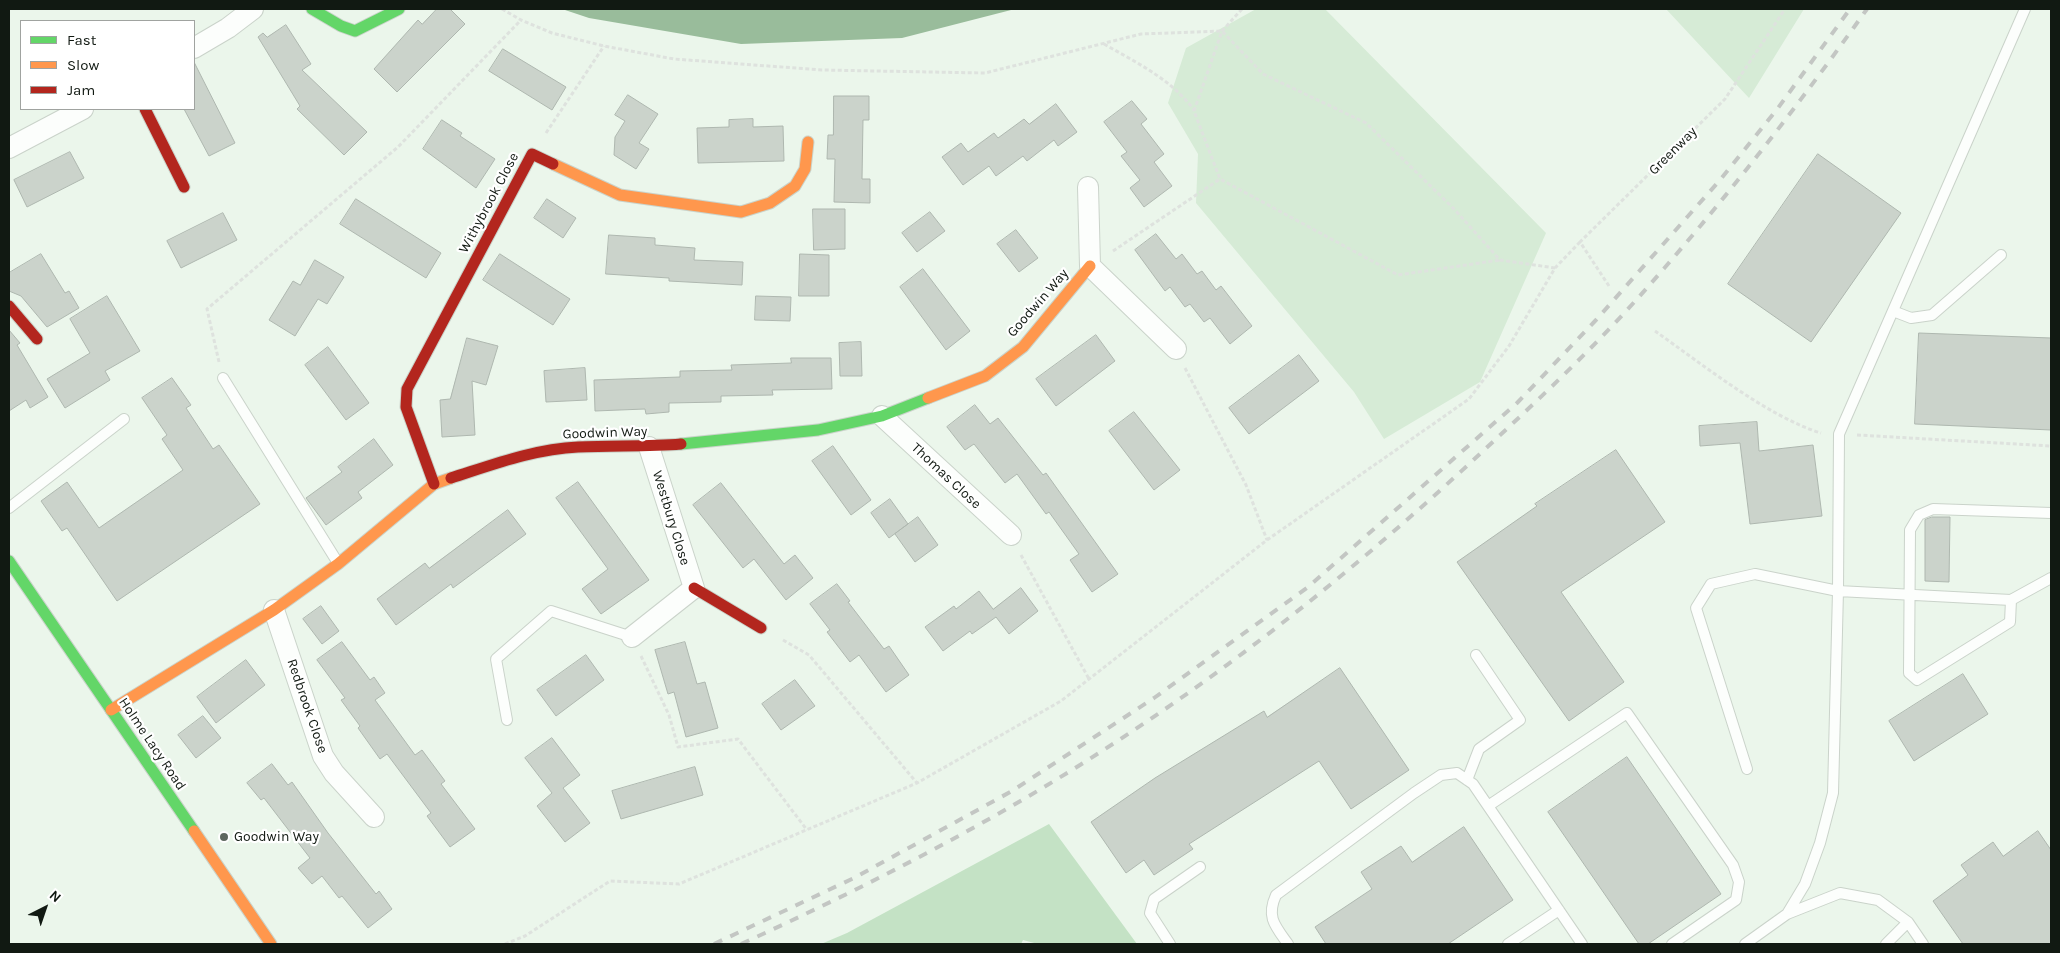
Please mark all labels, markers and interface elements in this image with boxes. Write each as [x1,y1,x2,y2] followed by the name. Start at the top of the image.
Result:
[20,20,195,110] legend
[67,31,96,49] text: Fast
[67,56,99,74] text: Slow
[67,81,95,99] text: Jam
[1645,123,1701,179] street label: Greenway
[455,150,523,256] street label: Withybrook Close
[1004,265,1072,341] street label: Goodwin Way
[562,423,648,443] street label: Goodwin Way
[908,439,984,513] street label: Thomas Close
[649,469,693,567] street label: Westbury Close
[283,657,331,755] street label: Redbrook Close
[115,694,189,794] street label: Holme Lacy Road
[234,829,319,845] place label: Goodwin Way
[218,831,230,843] marker: Goodwin Way
[20,883,70,933] north arrow
[46,887,65,906] text: N

